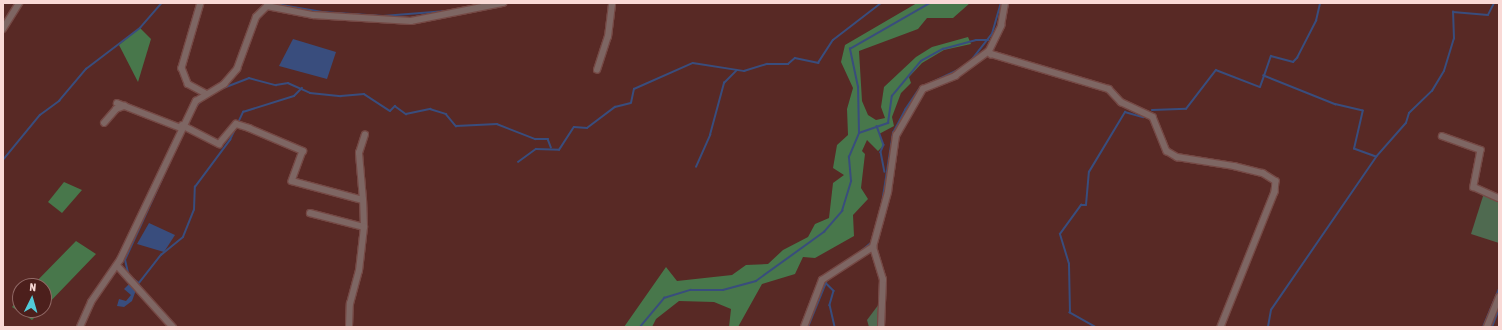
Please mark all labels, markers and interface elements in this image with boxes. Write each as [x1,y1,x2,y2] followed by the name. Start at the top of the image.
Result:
[12,278,52,318] north arrow
[29,281,37,293] text: N

